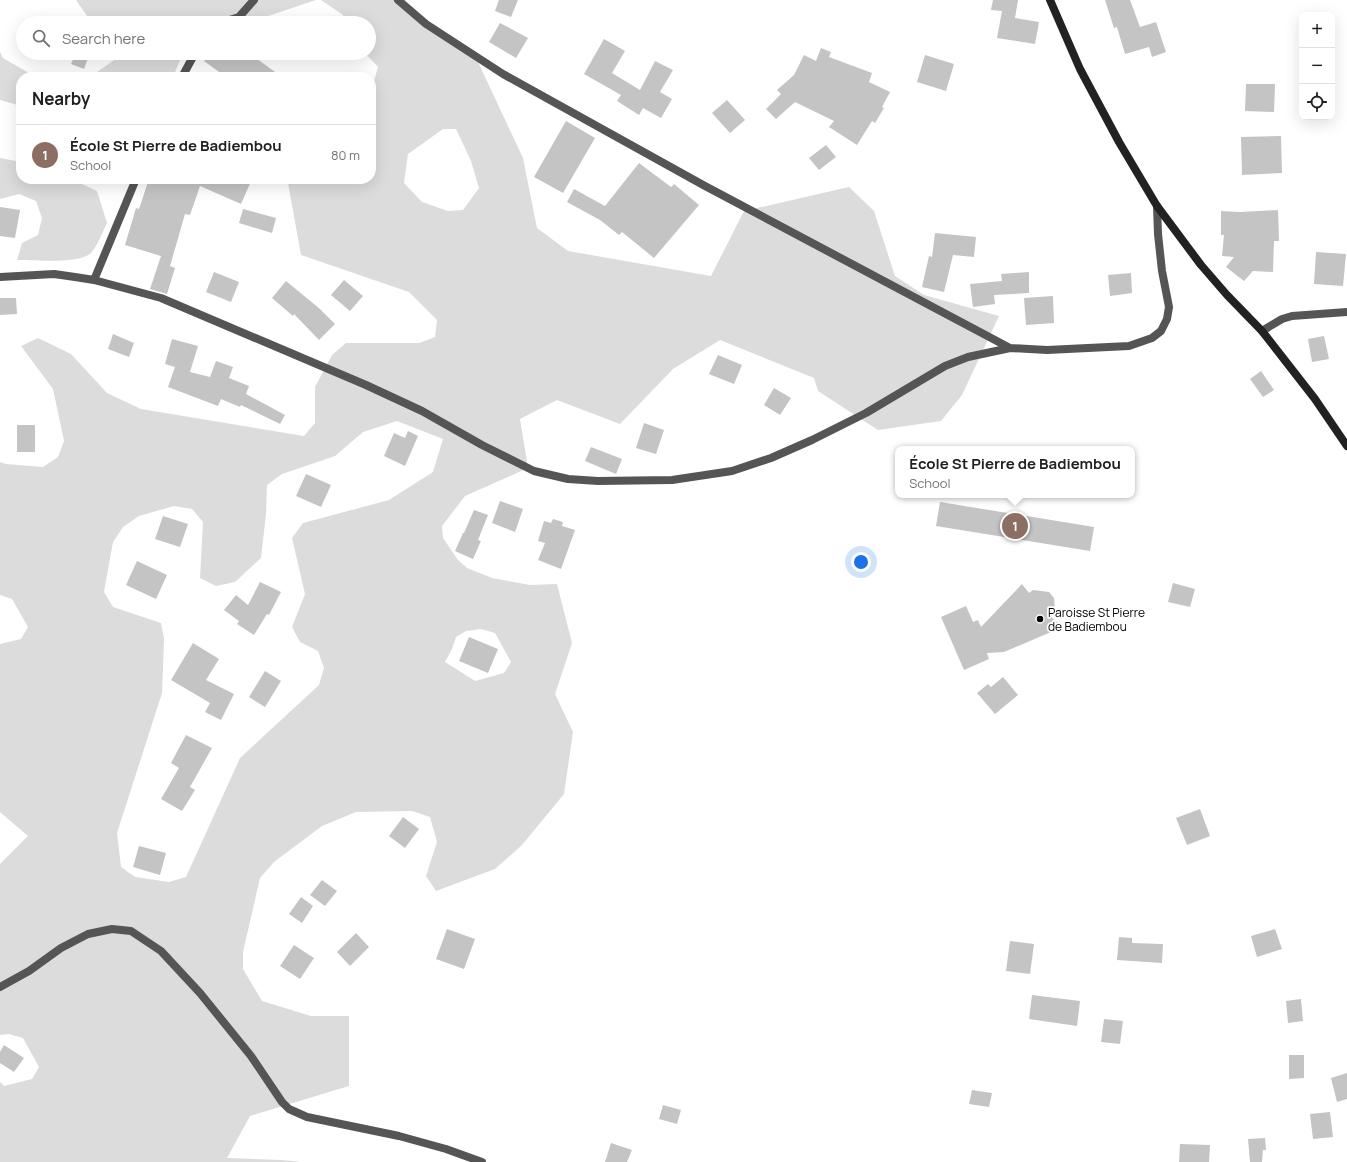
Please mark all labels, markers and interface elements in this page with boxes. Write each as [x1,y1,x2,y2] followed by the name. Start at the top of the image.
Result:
[1299,12,1335,120] map controls
[1299,12,1335,48] button: +
[16,16,376,60] search box
[30,27,52,49] icon: search
[62,28,145,49] text: Search here
[1299,48,1335,84] button: −
[1299,84,1335,120] button: locate
[32,87,90,110] text: Nearby
[70,135,282,156] text: École St Pierre de Badiembou
[42,146,48,164] text: 1
[331,146,360,164] text: 80 m
[70,156,111,174] text: School
[895,446,1135,498] popup
[909,453,1121,474] text: École St Pierre de Badiembou
[909,474,950,492] text: School
[1002,511,1028,541] pin: 1
[851,552,871,572] your location
[1048,604,1145,635] place label: Paroisse St Pierre de Badiembou
[1035,614,1045,624] marker: Paroisse St Pierre de Badiembou

